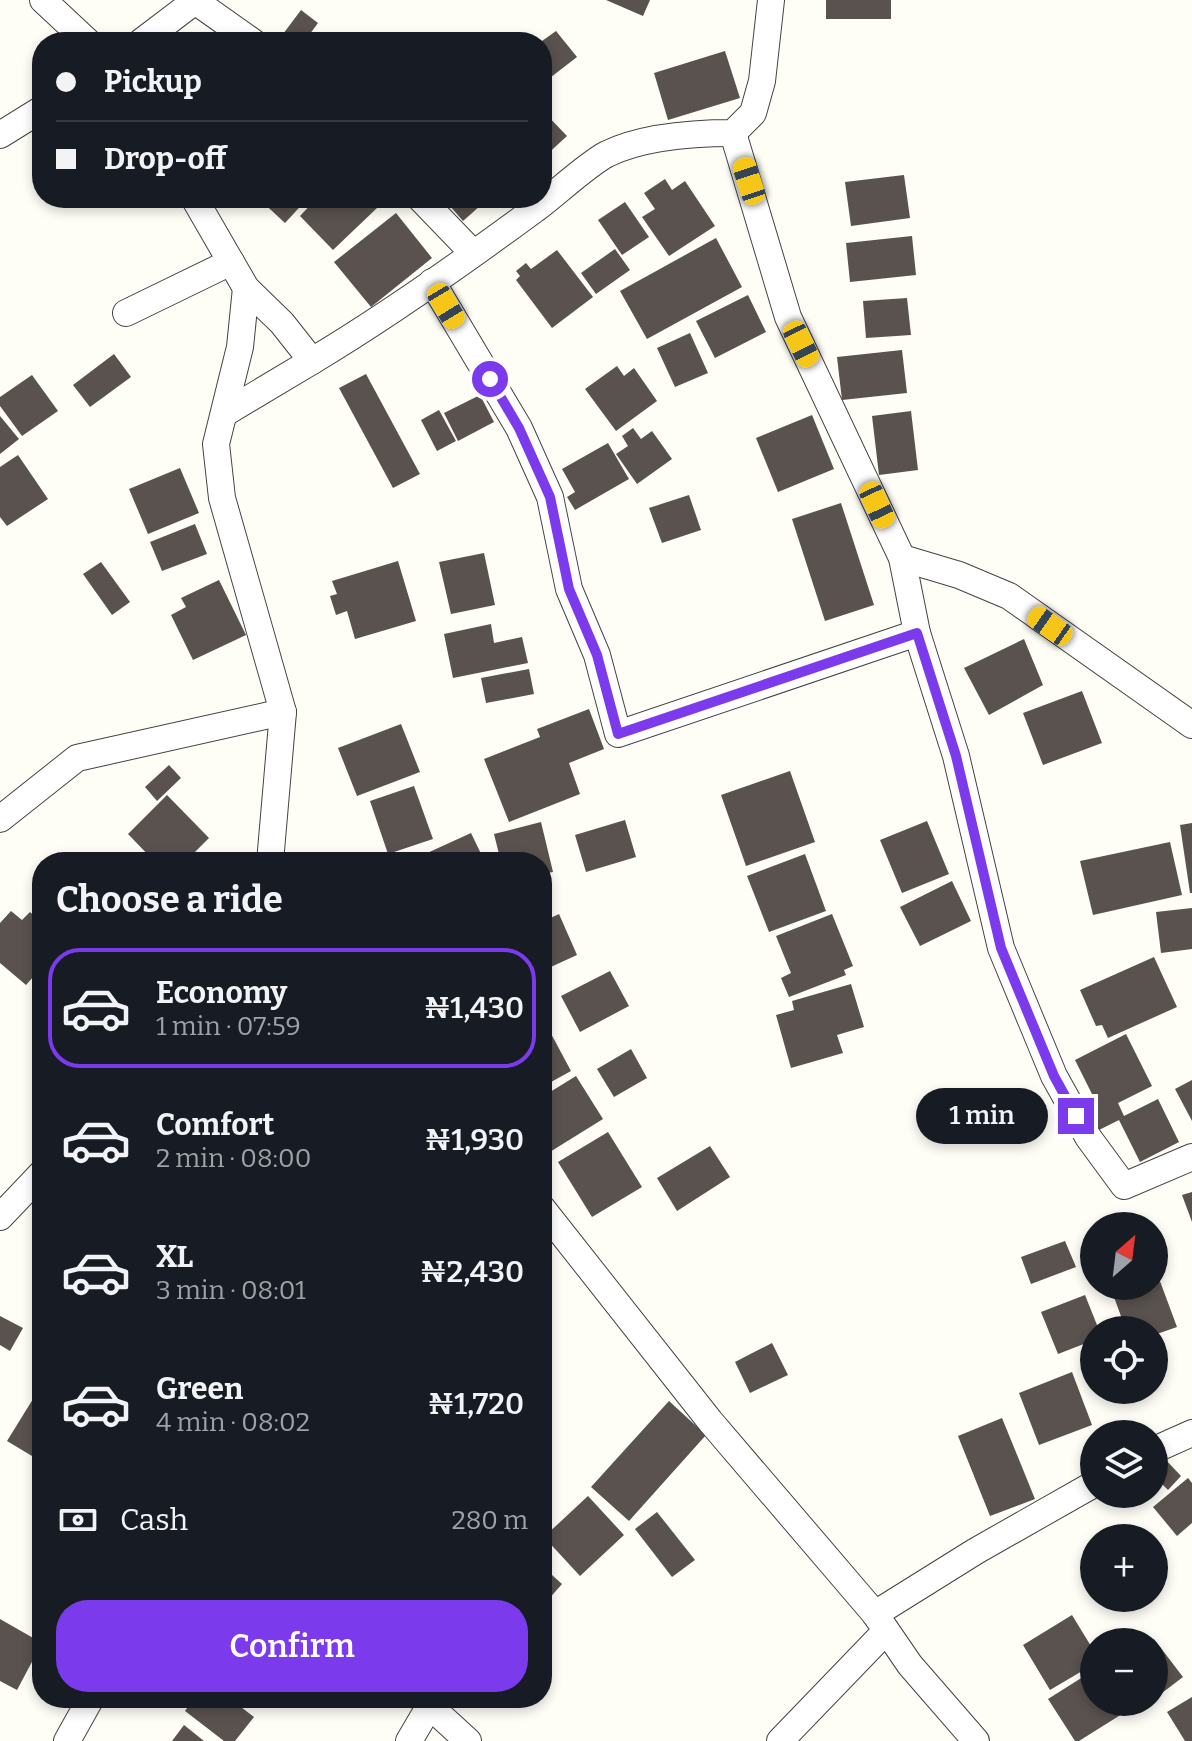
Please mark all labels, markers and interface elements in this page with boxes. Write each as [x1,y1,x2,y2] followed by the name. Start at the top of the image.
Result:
[104,64,202,100] text: Pickup
[104,141,226,177] text: Drop-off
[730,154,768,208] car
[423,279,469,333] car
[780,317,822,371] car
[472,361,508,397] route start
[856,478,898,532] car
[1023,602,1077,650] car
[56,878,283,922] text: Choose a ride
[60,972,132,1044] icon: car
[156,975,287,1011] text: Economy
[424,990,524,1026] text: ₦1,430
[156,1011,301,1042] text: 1 min · 07:59
[916,1088,1048,1144] callout: 1 min
[1058,1098,1094,1134] route end
[949,1100,1015,1131] text: 1 min
[60,1104,132,1176] icon: car
[156,1107,274,1143] text: Comfort
[425,1122,524,1158] text: ₦1,930
[156,1143,311,1174] text: 2 min · 08:00
[1080,1212,1168,1300] north arrow
[1080,1212,1168,1716] map controls
[60,1236,132,1308] icon: car
[156,1239,193,1275] text: XL
[420,1254,524,1290] text: ₦2,430
[156,1275,306,1306] text: 3 min · 08:01
[1080,1316,1168,1404] button: locate
[60,1368,132,1440] icon: car
[156,1371,243,1407] text: Green
[428,1386,524,1422] text: ₦1,720
[156,1407,310,1438] text: 4 min · 08:02
[1080,1420,1168,1508] button: layers
[56,1498,100,1542] icon: cash
[120,1502,188,1538] text: Cash
[452,1505,528,1536] text: 280 m
[1080,1524,1168,1612] button: +
[56,1600,528,1692] button: Confirm
[1080,1628,1168,1716] button: −

